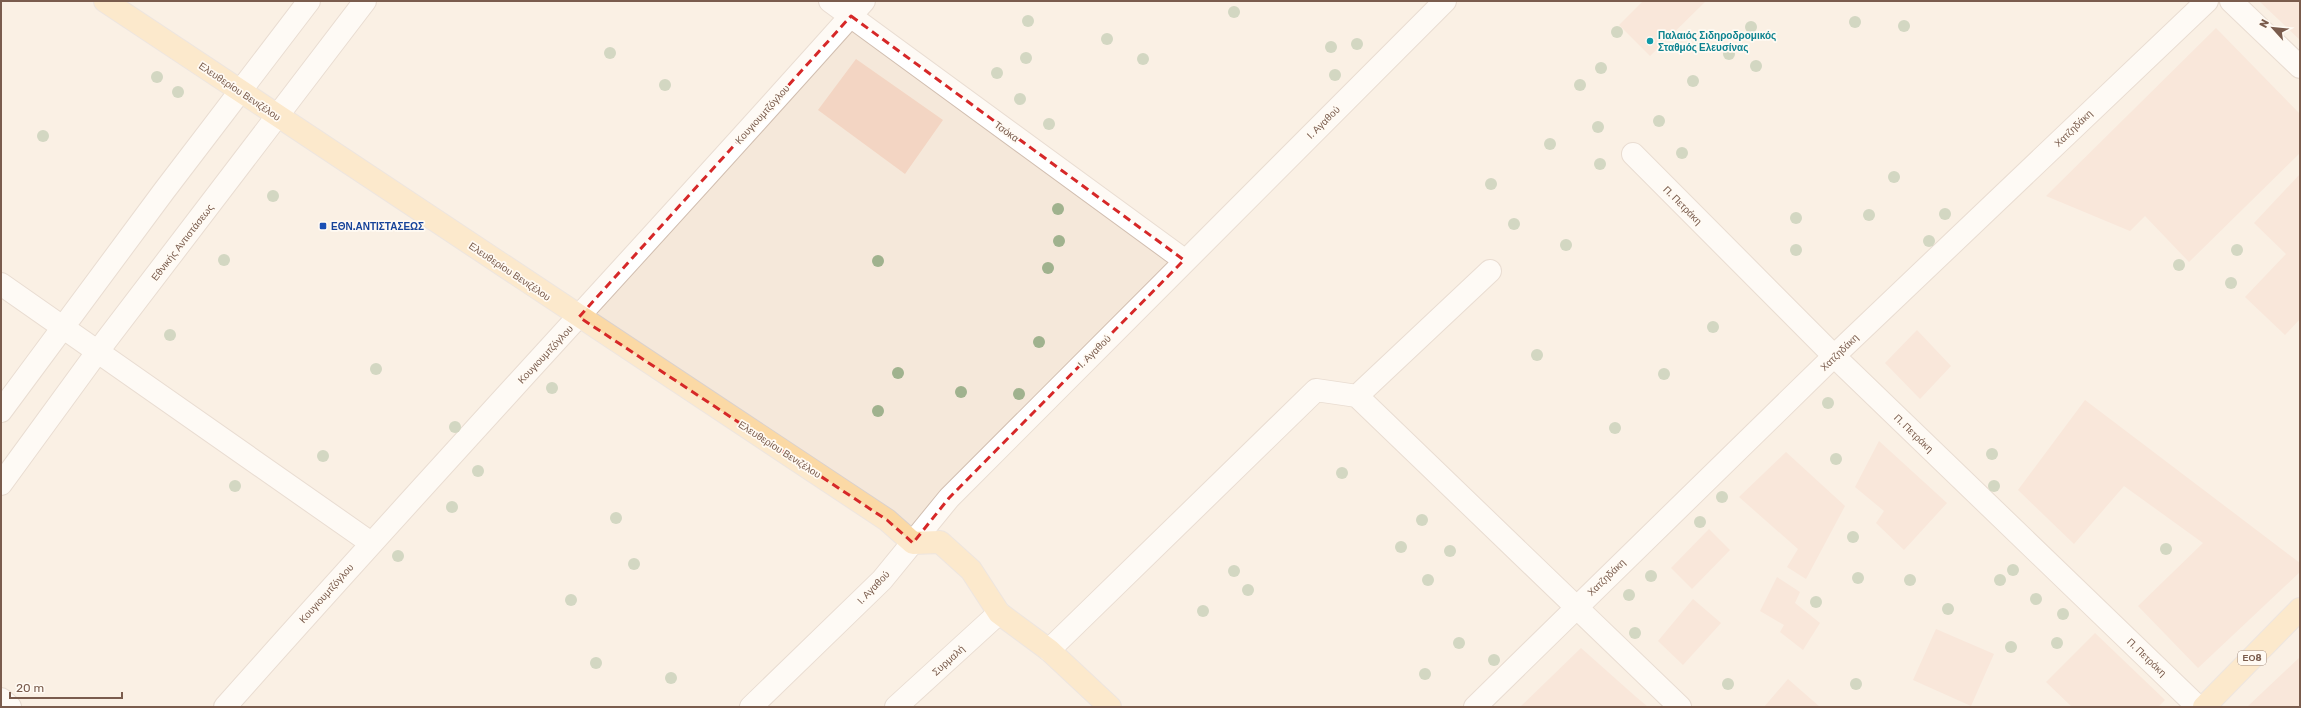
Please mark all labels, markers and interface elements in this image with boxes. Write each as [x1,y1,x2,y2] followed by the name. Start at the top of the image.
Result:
[2253,8,2293,48] north arrow
[2257,17,2272,30] text: N
[1658,30,1776,54] place label: Παλαιός Σιδηροδρομικός Σταθμός Ελευσίνας
[1645,36,1655,46] marker: Παλαιός Σιδηροδρομικός Σταθμός Ελευσίνας
[196,60,283,124] street label: Ελευθερίου Βενιζέλου
[733,83,792,147] street label: Κουγιουμτζόγλου
[1305,104,1343,142] street label: Ι. Αγαθού
[2052,108,2095,150] street label: Χατζηδάκη
[992,119,1021,145] street label: Τσόκα
[1660,184,1704,228] street label: Π. Πετράκη
[149,202,217,283] street label: Εθνικής Αντιστάσεως
[318,221,328,231] marker: ΕΘΝ.ΑΝΤΙΣΤΑΣΕΩΣ
[331,221,424,233] place label: ΕΘΝ.ΑΝΤΙΣΤΑΣΕΩΣ
[466,240,553,304] street label: Ελευθερίου Βενιζέλου
[516,323,576,386] street label: Κουγιουμτζόγλου
[1818,332,1861,374] street label: Χατζηδάκη
[1076,333,1114,371] street label: Ι. Αγαθού
[1891,412,1935,455] street label: Π. Πετράκη
[736,419,823,481] street label: Ελευθερίου Βενιζέλου
[1585,557,1628,599] street label: Χατζηδάκη
[297,562,356,626] street label: Κουγιουμτζόγλου
[855,569,892,607] street label: Ι. Αγαθού
[2124,636,2168,679] street label: Π. Πετράκη
[930,643,967,678] street label: Συρμαλή
[2238,651,2266,665] road number: ΕΟ8
[10,674,122,700] scale bar
[16,681,44,695] text: 20 m

